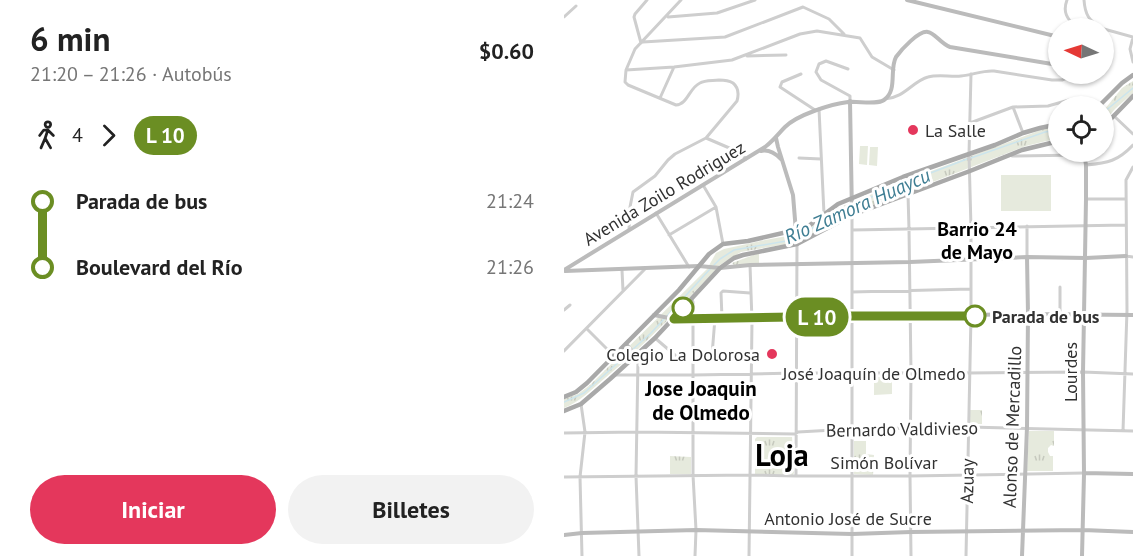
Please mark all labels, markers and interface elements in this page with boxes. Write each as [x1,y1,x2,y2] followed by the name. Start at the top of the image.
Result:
[30,17,111,60] text: 6 min
[1048,18,1114,84] north arrow
[1048,18,1114,162] map controls
[479,37,534,65] text: $0.60
[30,61,232,87] text: 21:20 – 21:26 · Autobús
[1048,96,1114,162] button: locate
[30,119,63,152] icon: walk
[92,119,125,152] icon: forward
[925,119,986,142] place label: La Salle
[72,122,83,148] text: 4
[146,122,185,149] text: L 10
[906,123,920,137] marker: La Salle
[579,136,749,250] street label: Avenida Zoilo Rodriguez
[780,162,934,250] water label: Río Zamora Huaycu
[76,187,207,215] text: Parada de bus
[486,188,534,214] text: 21:24
[937,216,1017,265] district label: Barrio 24 de Mayo
[76,253,243,281] text: Boulevard del Río
[486,254,534,280] text: 21:26
[672,297,694,319] unlabelled marker
[775,298,859,336] line badge: L 10
[798,304,836,331] text: L 10
[964,305,986,327] marker: Parada de bus
[992,305,1100,328] place label: Parada de bus
[1059,342,1082,402] street label: Lourdes
[606,343,760,366] place label: Colegio La Dolorosa
[998,346,1026,508] street label: Alonso de Mercadillo
[765,347,779,361] marker: Colegio La Dolorosa
[781,362,966,385] street label: José Joaquín de Olmedo
[644,375,757,426] district label: Jose Joaquin de Olmedo
[826,416,978,442] street label: Bernardo Valdivieso
[755,435,809,474] district label: Loja
[830,451,938,474] street label: Simón Bolívar
[955,458,979,504] street label: Azuay
[30,475,276,544] button: Iniciar
[288,475,534,544] button: Billetes
[764,507,932,530] street label: Antonio José de Sucre

